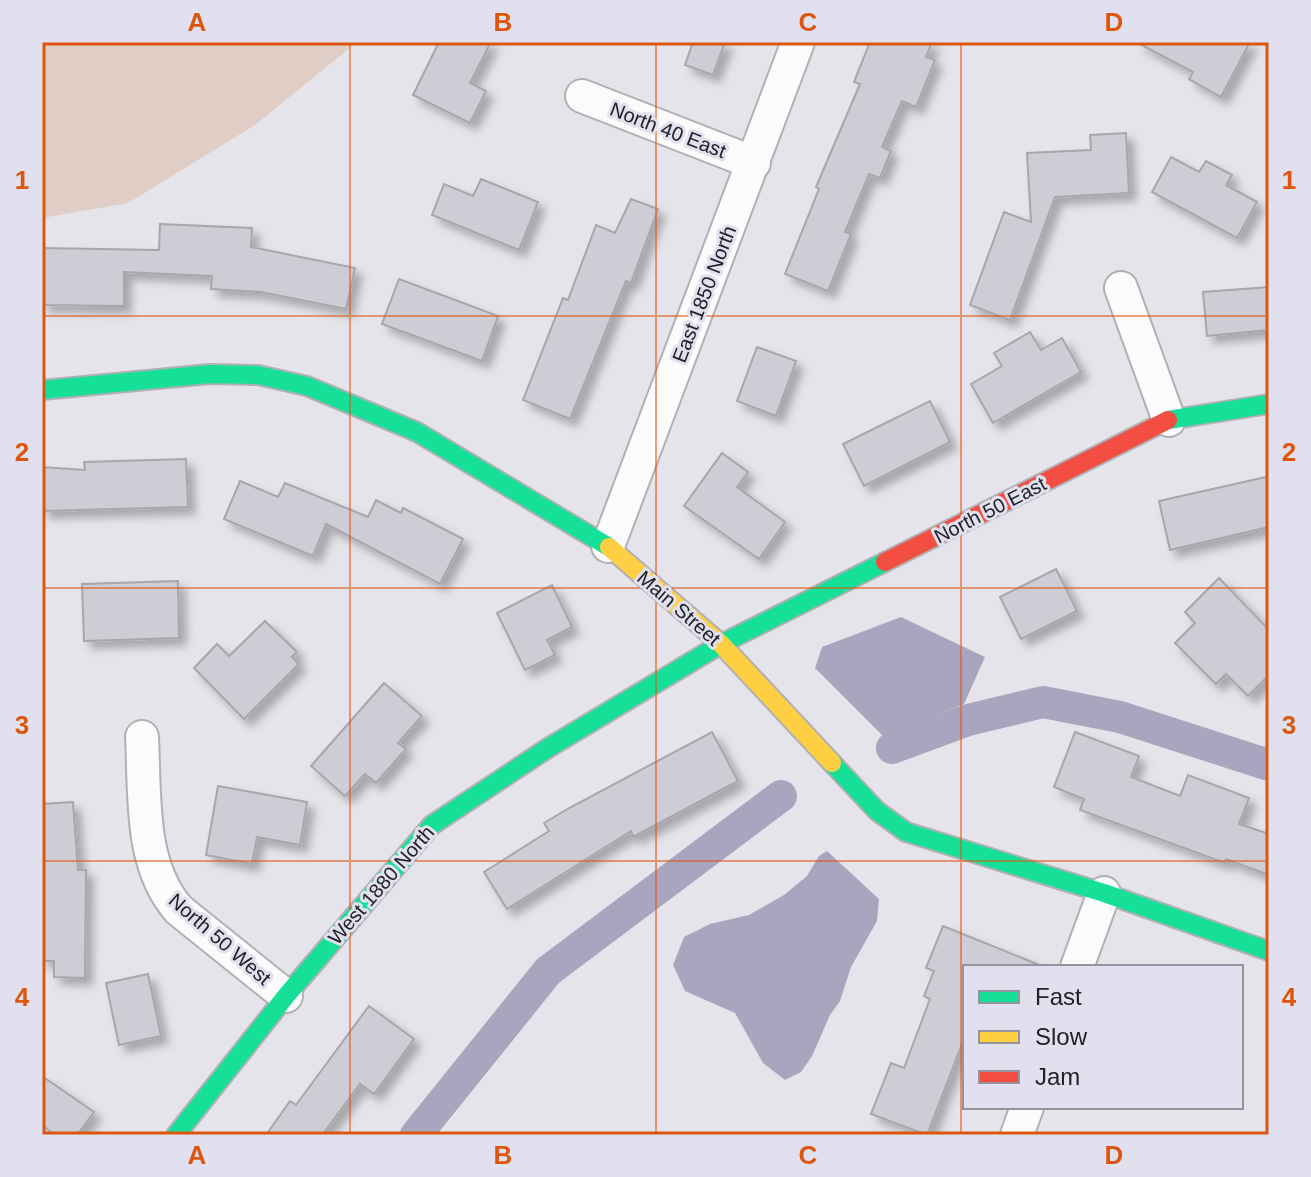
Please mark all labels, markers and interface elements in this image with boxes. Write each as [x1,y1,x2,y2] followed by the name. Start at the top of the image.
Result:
[188,7,207,37] text: A
[494,7,512,37] text: B
[799,7,818,37] text: C
[1105,7,1123,37] text: D
[607,98,729,162] street label: North 40 East
[15,165,29,195] text: 1
[1282,165,1296,195] text: 1
[668,223,740,365] street label: East 1850 North
[15,437,29,467] text: 2
[1282,437,1296,467] text: 2
[931,472,1050,548] street label: North 50 East
[633,566,725,650] street label: Main Street
[15,710,29,740] text: 3
[1282,710,1296,740] text: 3
[324,821,438,949] street label: West 1880 North
[165,889,276,989] street label: North 50 West
[963,965,1243,1109] legend
[15,982,30,1012] text: 4
[1282,982,1297,1012] text: 4
[1035,983,1082,1010] text: Fast
[1035,1023,1088,1050] text: Slow
[1035,1063,1080,1090] text: Jam
[188,1140,207,1170] text: A
[494,1140,512,1170] text: B
[799,1140,818,1170] text: C
[1105,1140,1123,1170] text: D

